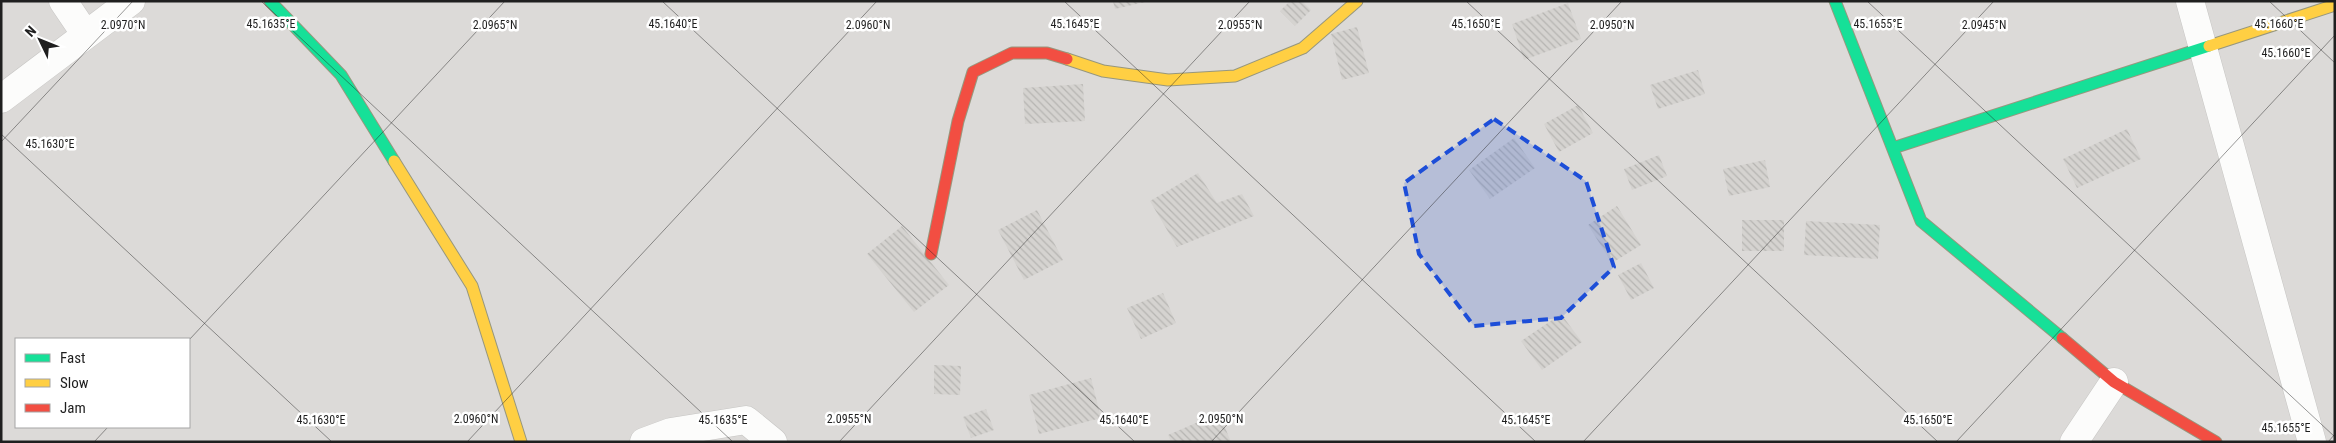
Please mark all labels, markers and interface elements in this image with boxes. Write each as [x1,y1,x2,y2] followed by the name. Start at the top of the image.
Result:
[15,15,65,65] north arrow
[246,17,296,31] text: 45.1635°E
[648,17,698,31] text: 45.1640°E
[1050,17,1100,31] text: 45.1645°E
[1451,17,1501,31] text: 45.1650°E
[1853,17,1903,31] text: 45.1655°E
[2254,17,2304,31] text: 45.1660°E
[101,18,145,32] text: 2.0970°N
[473,18,517,32] text: 2.0965°N
[846,18,890,32] text: 2.0960°N
[1218,18,1262,32] text: 2.0955°N
[1590,18,1634,32] text: 2.0950°N
[1962,18,2006,32] text: 2.0945°N
[22,23,39,40] text: N
[2261,46,2311,60] text: 45.1660°E
[25,137,75,151] text: 45.1630°E
[15,338,190,428] legend
[60,349,85,367] text: Fast
[60,374,89,392] text: Slow
[60,399,86,417] text: Jam
[454,412,498,426] text: 2.0960°N
[827,412,871,426] text: 2.0955°N
[1199,412,1243,426] text: 2.0950°N
[296,413,346,427] text: 45.1630°E
[698,413,748,427] text: 45.1635°E
[1099,413,1149,427] text: 45.1640°E
[1501,413,1551,427] text: 45.1645°E
[1903,413,1953,427] text: 45.1650°E
[2261,421,2311,435] text: 45.1655°E

